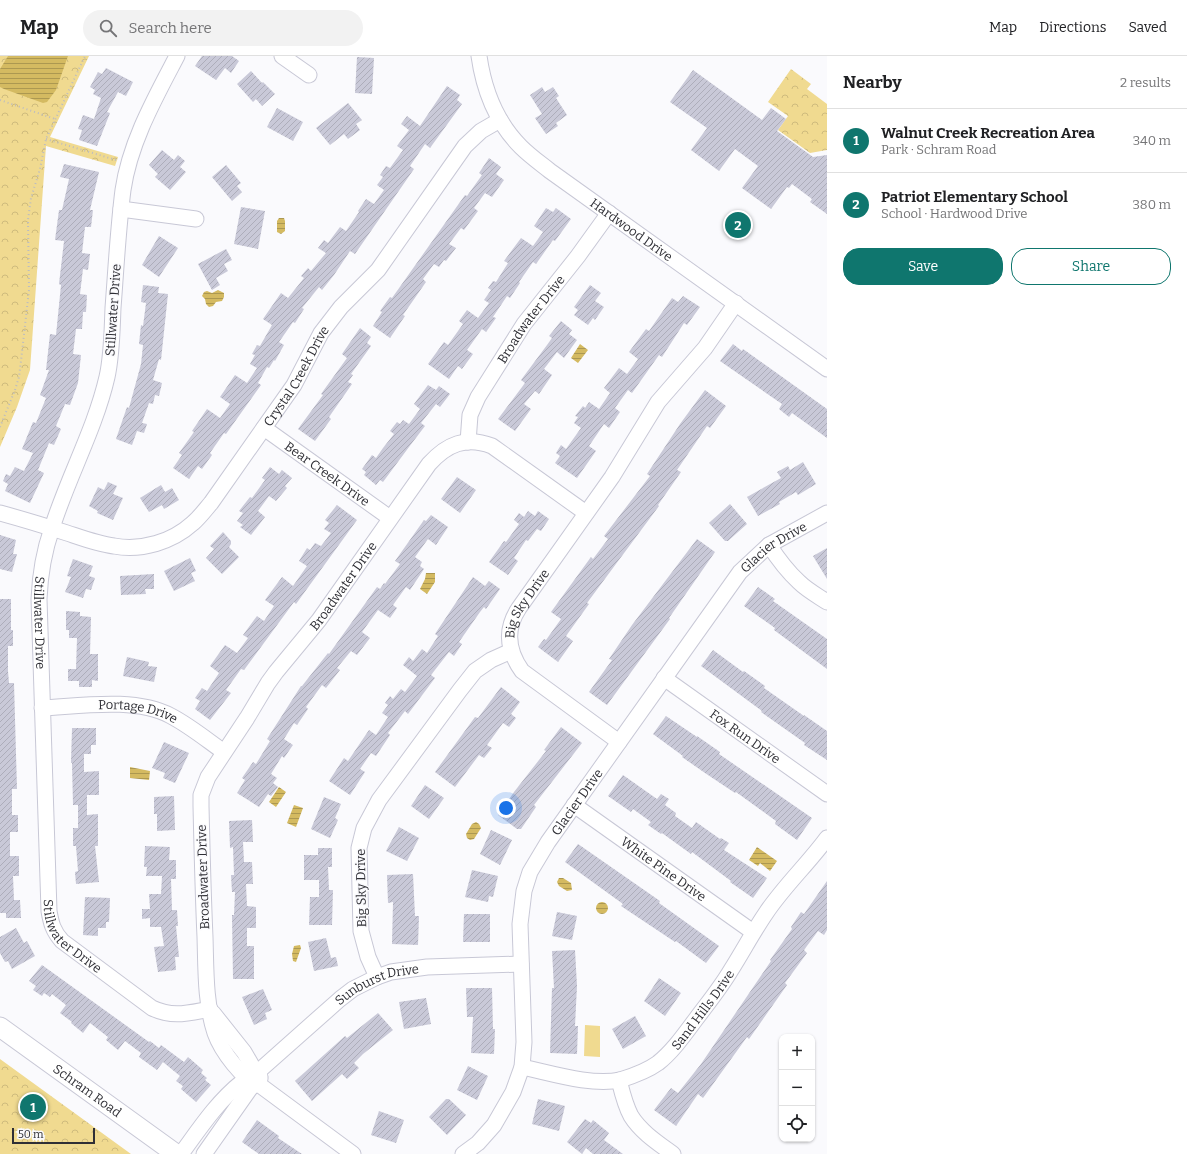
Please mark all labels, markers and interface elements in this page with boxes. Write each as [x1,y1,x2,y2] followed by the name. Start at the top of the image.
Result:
[83,10,363,46] search box
[20,16,59,39] text: Map
[97,17,119,39] icon: search
[129,19,212,37] text: Search here
[989,19,1017,36] text: Map
[1039,19,1107,36] text: Directions
[1129,19,1167,36] text: Saved
[843,72,902,93] text: Nearby
[1120,75,1171,90] text: 2 results
[881,124,1095,142] text: Walnut Creek Recreation Area
[853,133,859,148] text: 1
[1133,133,1171,148] text: 340 m
[881,142,997,157] text: Park · Schram Road
[881,188,1068,206] text: Patriot Elementary School
[587,195,676,264] street label: Hardwood Drive
[852,197,860,212] text: 2
[1132,197,1171,212] text: 380 m
[881,206,1027,221] text: School · Hardwood Drive
[725,210,751,240] pin: 2
[843,248,1003,285] button: Save
[1011,248,1171,285] button: Share
[102,263,124,357] street label: Stillwater Drive
[494,272,567,366] street label: Broadwater Drive
[260,322,332,429] street label: Crystal Creek Drive
[282,438,373,509] street label: Bear Creek Drive
[737,518,809,575] street label: Glacier Drive
[306,539,380,633] street label: Broadwater Drive
[502,566,552,639] street label: Big Sky Drive
[31,576,49,669] street label: Stillwater Drive
[98,697,181,726] street label: Portage Drive
[707,706,784,766] street label: Fox Run Drive
[548,766,605,838] street label: Glacier Drive
[496,798,516,818] your location
[194,824,212,930] street label: Broadwater Drive
[618,833,709,904] street label: White Pine Drive
[353,849,369,927] street label: Big Sky Drive
[41,899,105,976] street label: Stillwater Drive
[332,961,420,1008] street label: Sunburst Drive
[668,967,737,1053] street label: Sand Hills Drive
[779,1034,815,1142] map controls
[779,1034,815,1070] button: +
[51,1061,125,1120] street label: Schram Road
[779,1070,815,1106] button: −
[20,1092,46,1122] pin: 1
[779,1106,815,1142] button: locate
[12,1126,95,1145] scale bar
[18,1128,44,1141] text: 50 m

